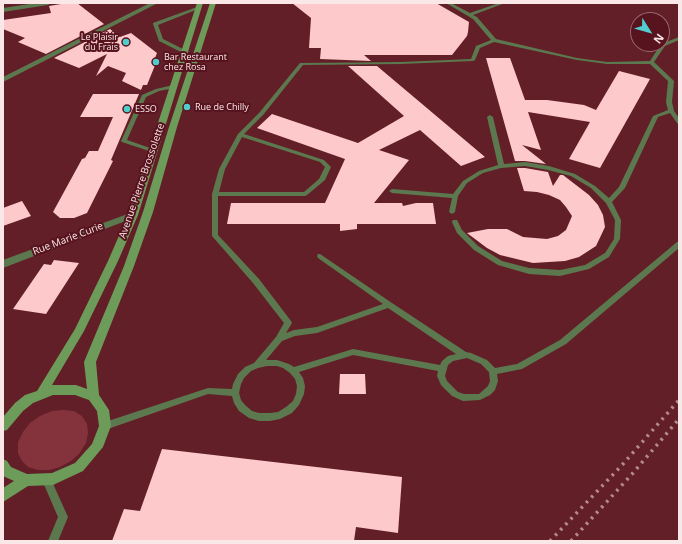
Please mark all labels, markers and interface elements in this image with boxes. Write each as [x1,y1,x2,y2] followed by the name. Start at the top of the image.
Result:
[630,12,670,52] north arrow
[651,31,668,47] text: N
[81,32,118,53] place label: Le Plaisir du Frais
[121,37,131,47] marker: Le Plaisir du Frais
[164,52,227,73] place label: Bar Restaurant chez Rosa
[151,57,161,67] marker: Bar Restaurant chez Rosa
[182,102,192,112] marker: Rue de Chilly
[195,102,249,112] place label: Rue de Chilly
[122,104,132,114] marker: ESSO
[135,104,157,114] place label: ESSO
[117,122,167,240] street label: Avenue Pierre Brossolette
[31,220,105,258] street label: Rue Marie Curie

